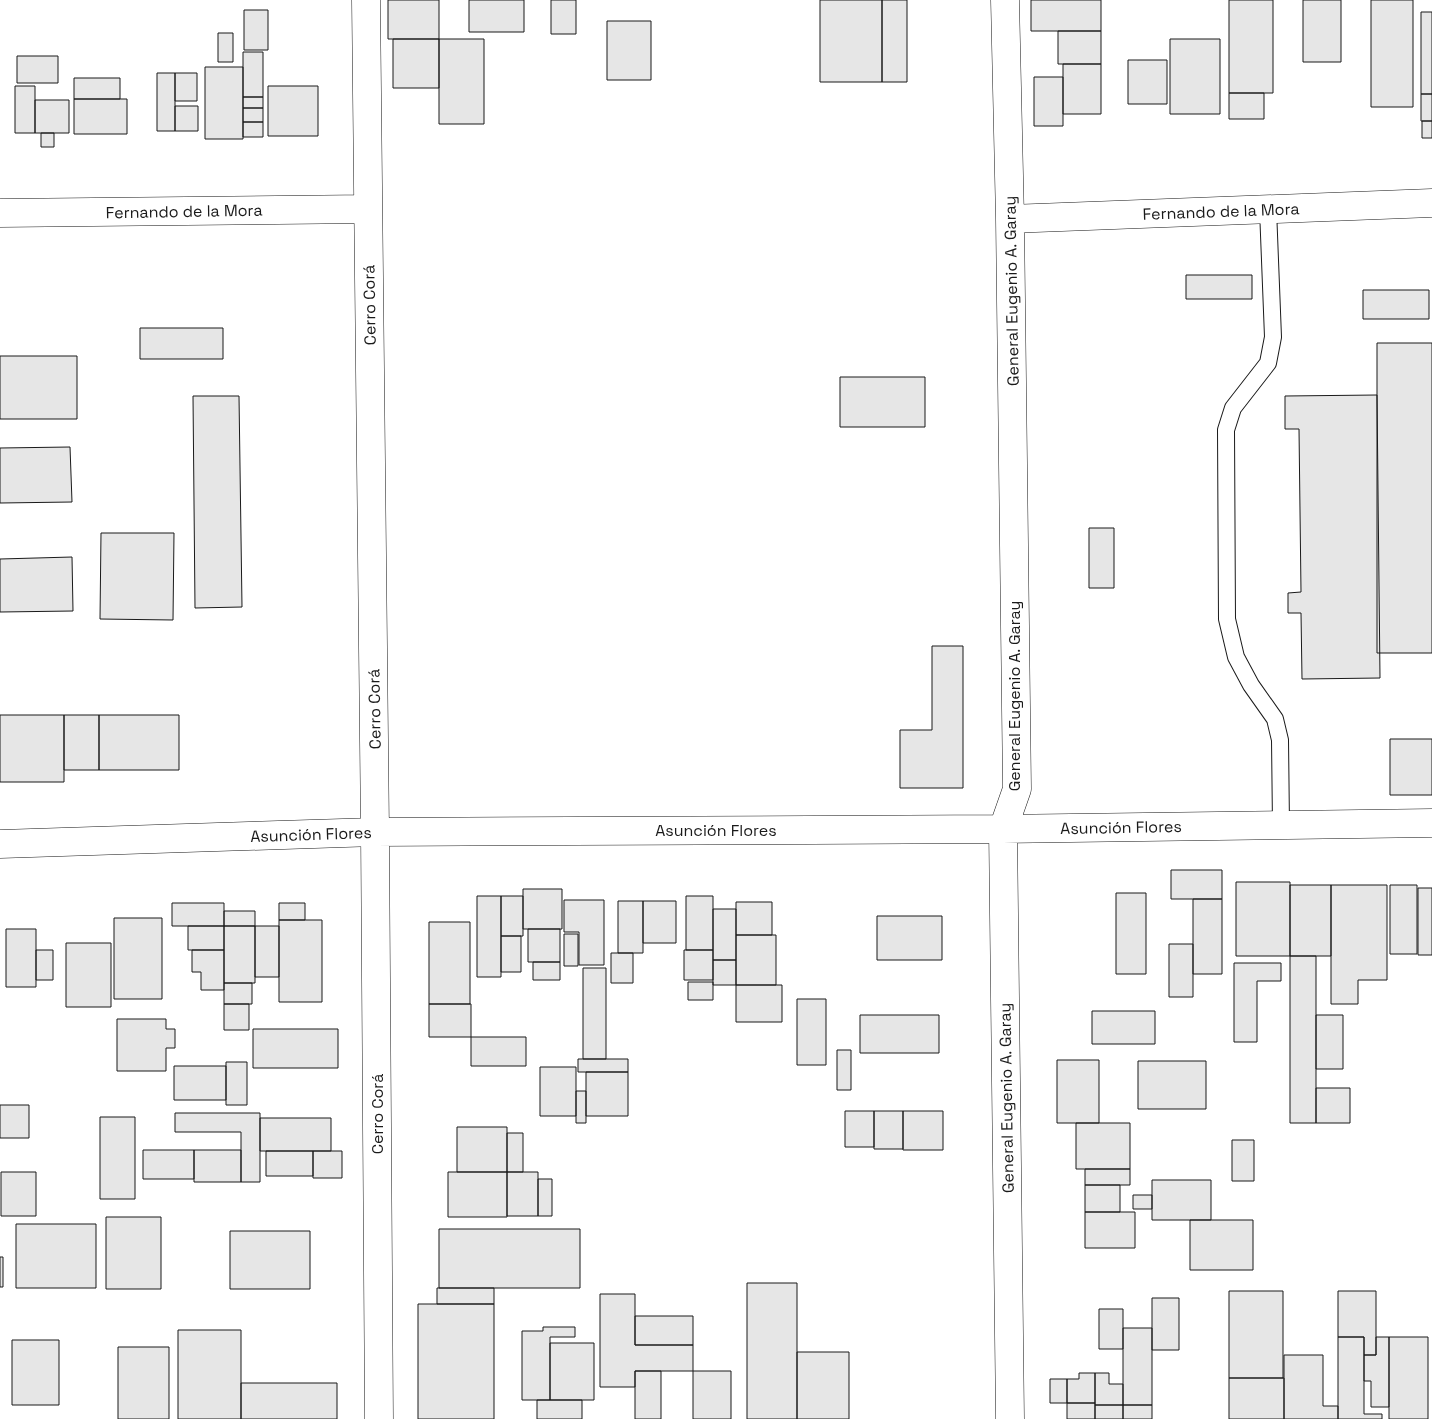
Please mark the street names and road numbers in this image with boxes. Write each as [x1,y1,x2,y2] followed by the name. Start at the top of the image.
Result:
[999,196,1024,386] street label: General Eugenio A. Garay
[1142,198,1300,225] street label: Fernando de la Mora
[105,200,263,223] street label: Fernando de la Mora
[358,264,381,345] street label: Cerro Corá
[1004,601,1025,791] street label: General Eugenio A. Garay
[363,668,386,749] street label: Cerro Corá
[1060,816,1182,839] street label: Asunción Flores
[655,820,777,841] street label: Asunción Flores
[250,822,372,847] street label: Asunción Flores
[994,1003,1019,1193] street label: General Eugenio A. Garay
[367,1074,388,1154] street label: Cerro Corá

